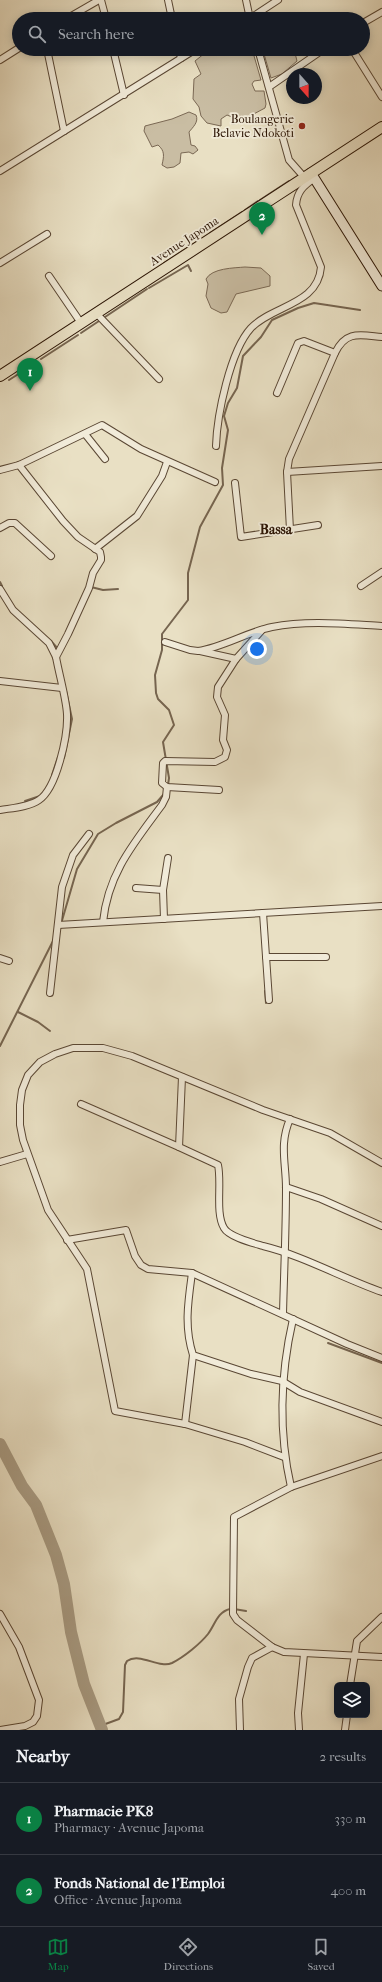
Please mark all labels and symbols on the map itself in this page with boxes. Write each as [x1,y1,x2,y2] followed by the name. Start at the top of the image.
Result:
[286,68,322,104] north arrow
[212,112,294,140] place label: Boulangerie Belavie Ndokoti
[297,121,307,131] marker: Boulangerie Belavie Ndokoti
[249,202,275,235] pin: 2
[146,213,221,269] street label: Avenue Japoma
[17,358,43,391] pin: 1
[260,521,293,538] district label: Bassa
[247,639,267,659] your location

